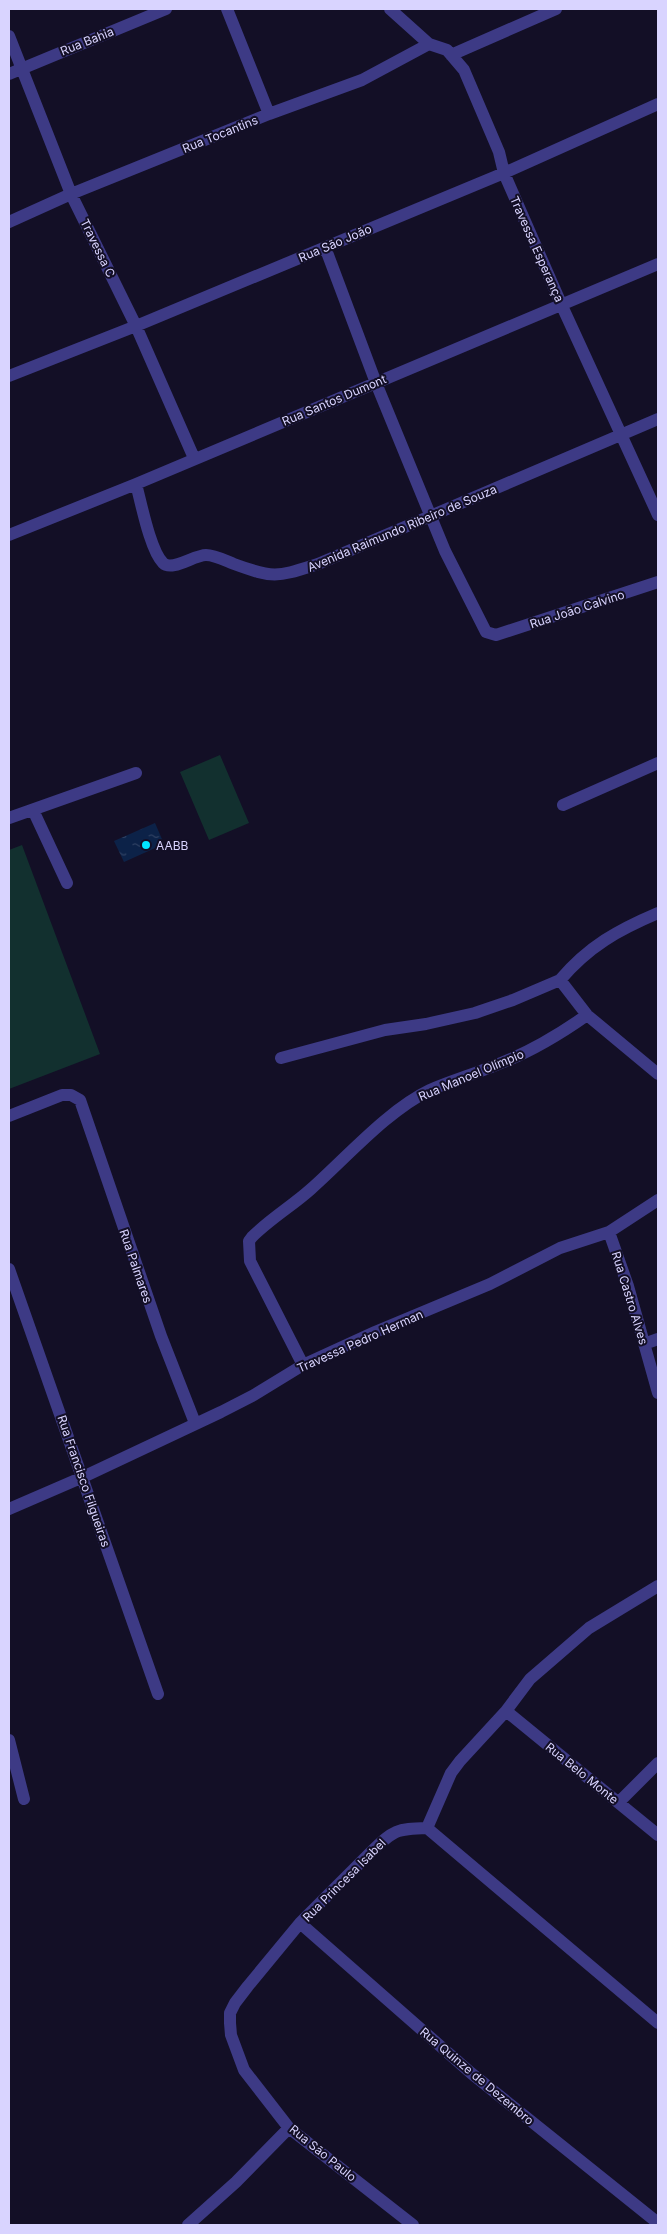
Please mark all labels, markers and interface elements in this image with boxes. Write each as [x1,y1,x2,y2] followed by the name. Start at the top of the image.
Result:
[58,24,116,58] street label: Rua Bahia
[180,112,260,156] street label: Rua Tocantins
[507,194,567,304] street label: Travessa Esperança
[77,216,119,280] street label: Travessa C
[296,221,374,265] street label: Rua São João
[280,371,388,429] street label: Rua Santos Dumont
[305,481,499,575] street label: Avenida Raimundo Ribeiro de Souza
[528,587,626,631] street label: Rua João Calvino
[156,838,189,853] place label: AABB
[140,839,152,851] marker: AABB
[416,1046,526,1104] street label: Rua Manoel Olímpio
[116,1227,156,1305] street label: Rua Palmares
[609,1250,651,1346] street label: Rua Castro Alves
[295,1306,425,1376] street label: Travessa Pedro Herman
[54,1413,114,1549] street label: Rua Francisco Filgueiras
[543,1739,621,1807] street label: Rua Belo Monte
[299,1835,389,1925] street label: Rua Princesa Isabel
[417,2024,537,2128] street label: Rua Quinze de Dezembro
[287,2122,359,2184] street label: Rua São Paulo

